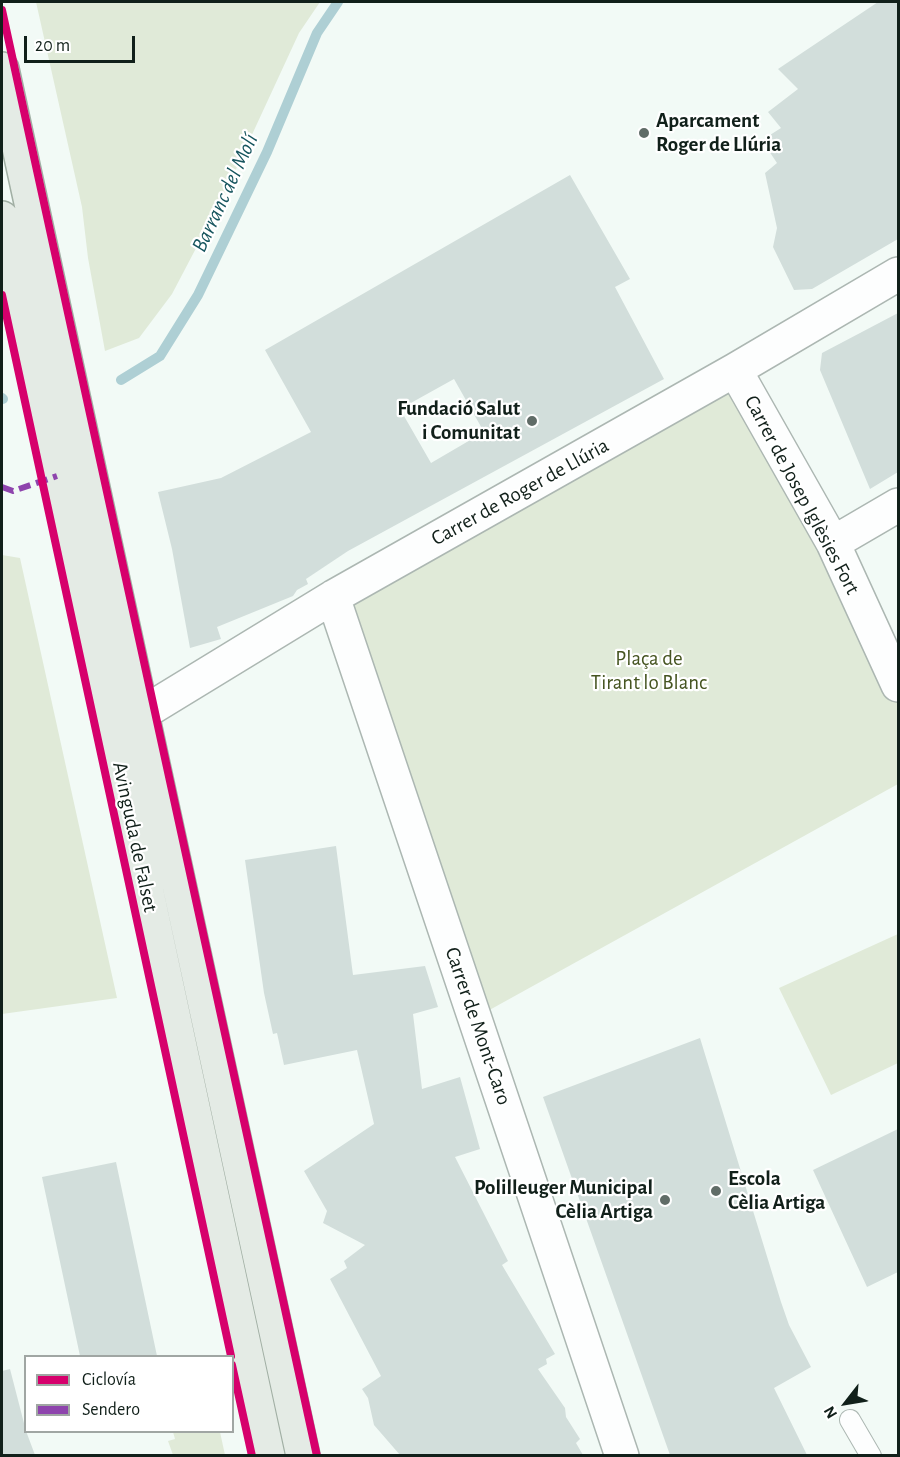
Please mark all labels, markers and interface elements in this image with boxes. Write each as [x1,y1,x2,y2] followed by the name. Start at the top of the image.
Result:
[27,24,138,62] scale bar
[35,37,70,55] text: 20 m
[656,108,781,158] place label: Aparcament Roger de Llúria
[637,126,651,140] marker: Aparcament Roger de Llúria
[186,130,264,256] water label: Barranc del Molí
[739,391,865,599] street label: Carrer de Josep Iglèsies Fort
[397,396,520,446] place label: Fundació Salut i Comunitat
[525,414,539,428] marker: Fundació Salut i Comunitat
[427,433,613,551] street label: Carrer de Roger de Llúria
[591,646,707,696] park label: Plaça de Tirant lo Blanc
[107,760,163,914] street label: Avinguda de Falset
[439,944,517,1108] street label: Carrer de Mont-Caro
[728,1166,825,1216] place label: Escola Cèlia Artiga
[474,1175,653,1225] place label: Polilleuger Municipal Cèlia Artiga
[709,1184,723,1198] marker: Escola Cèlia Artiga
[658,1193,672,1207] marker: Polilleuger Municipal Cèlia Artiga
[24,1355,234,1433] legend
[82,1371,136,1389] text: Ciclovía
[816,1373,876,1433] north arrow
[82,1401,140,1419] text: Sendero
[821,1403,840,1421] text: N

